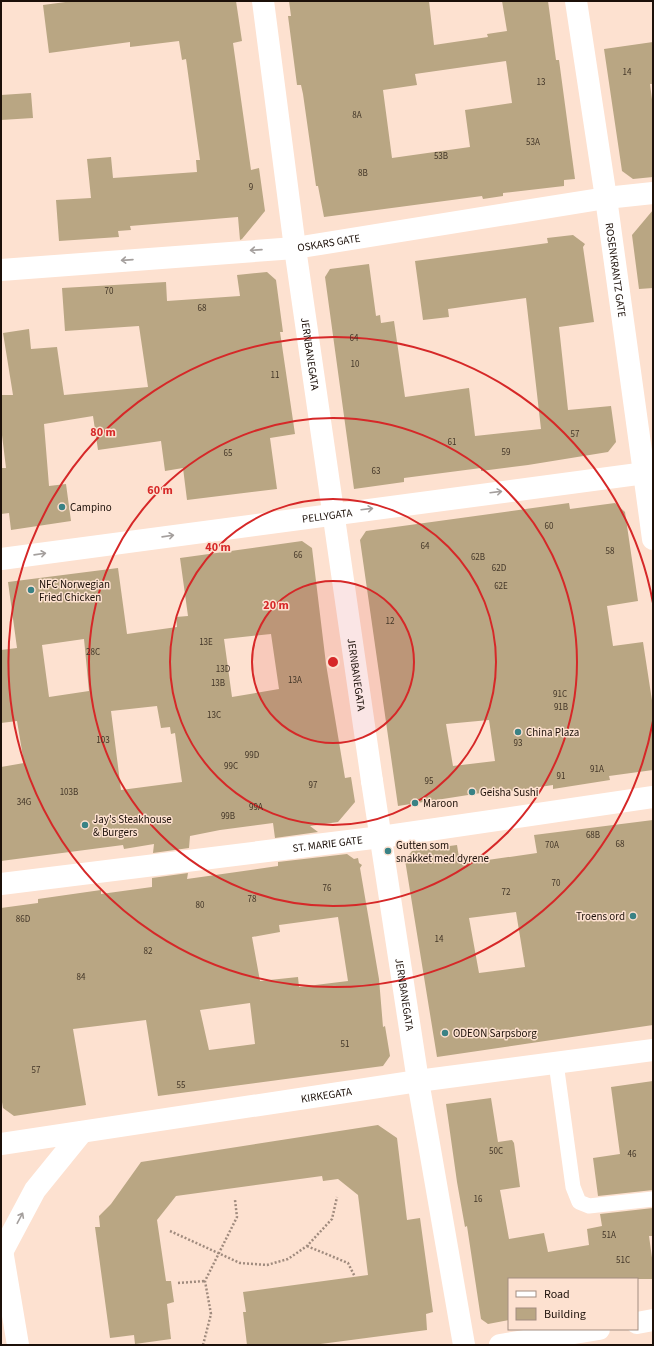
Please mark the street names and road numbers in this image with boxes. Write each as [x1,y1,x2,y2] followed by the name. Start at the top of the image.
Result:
[602,222,629,319] street label: ROSENKRANTZ GATE
[296,231,362,256] street label: OSKARS GATE
[297,316,322,391] street label: JERNBANEGATA
[301,505,353,527] street label: PELLYGATA
[343,637,369,712] street label: JERNBANEGATA
[292,832,364,856] street label: ST. MARIE GATE
[391,957,417,1032] street label: JERNBANEGATA
[300,1084,353,1107] street label: KIRKEGATA

